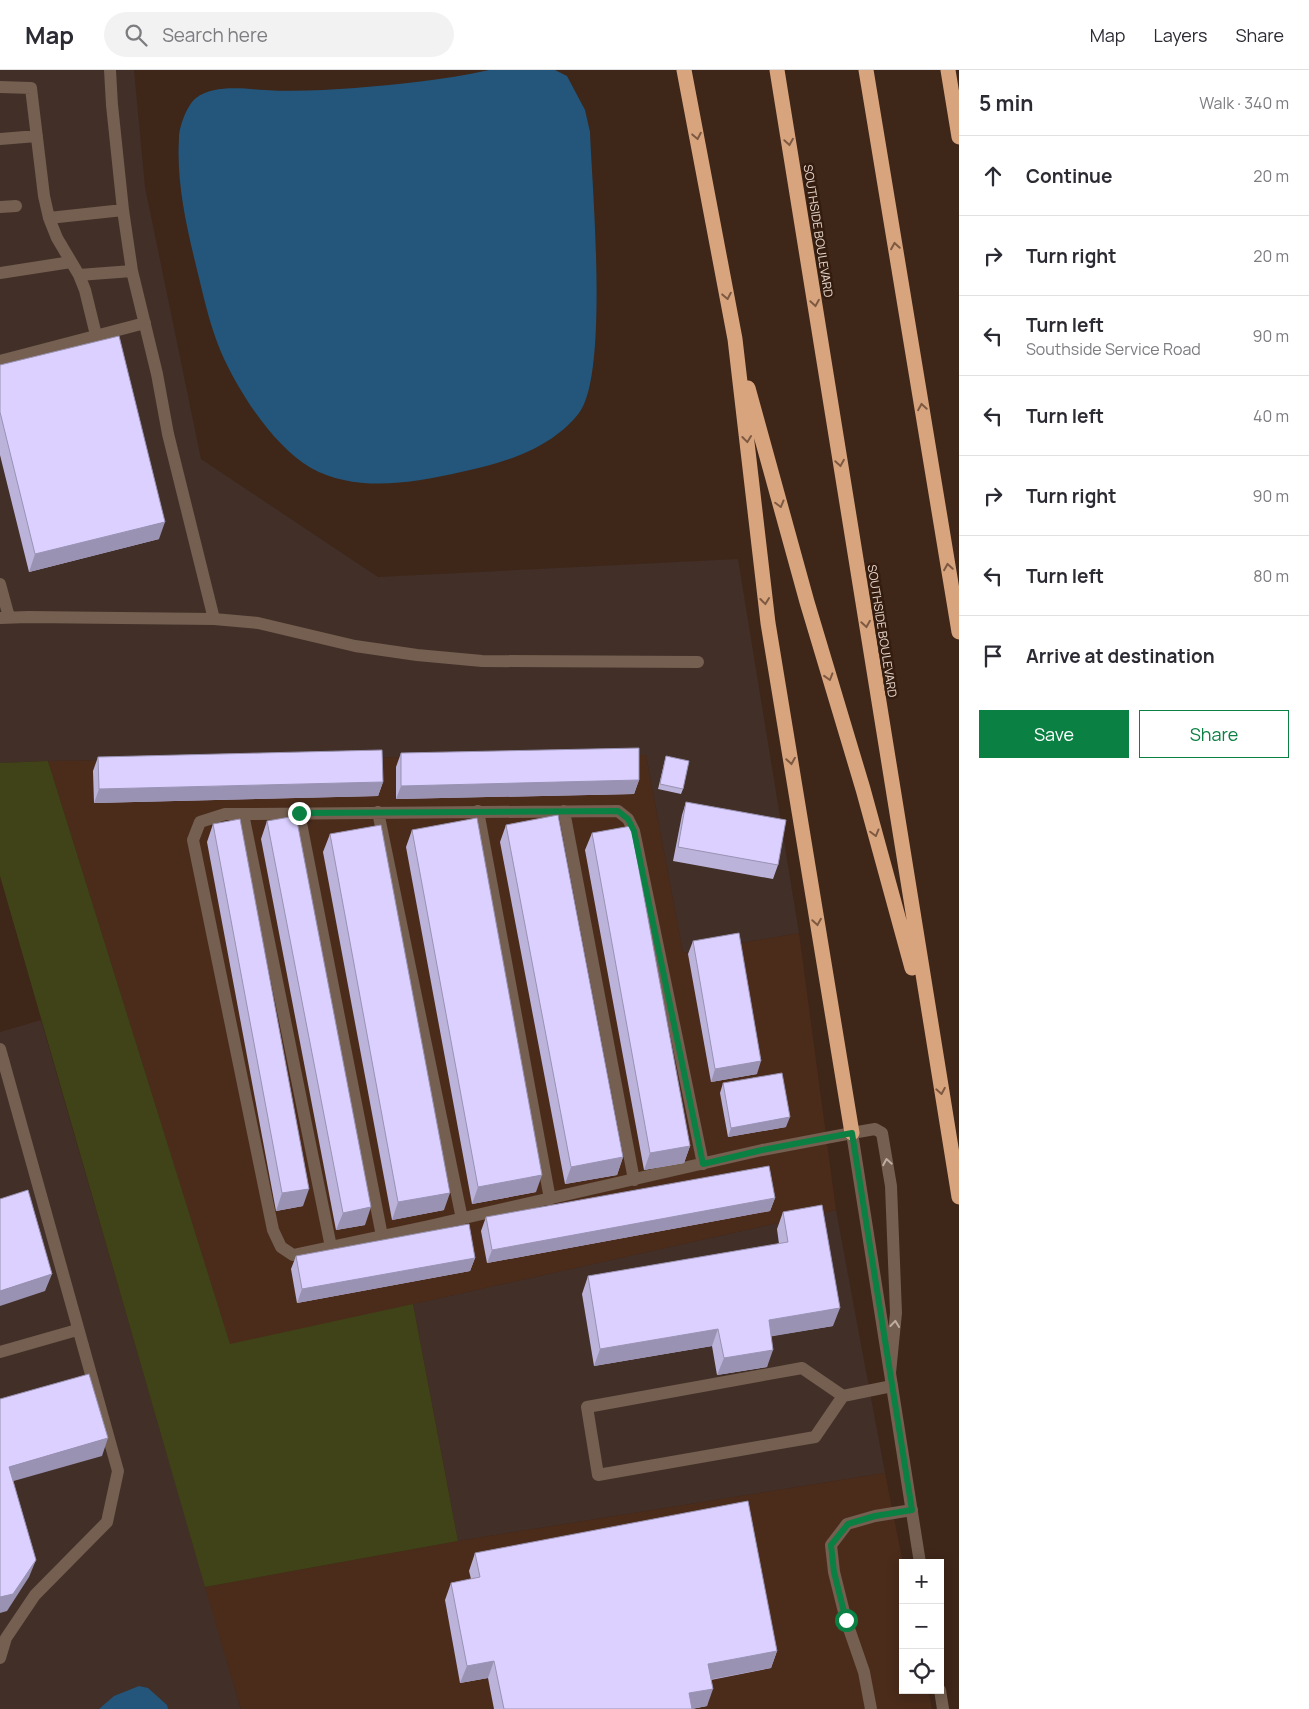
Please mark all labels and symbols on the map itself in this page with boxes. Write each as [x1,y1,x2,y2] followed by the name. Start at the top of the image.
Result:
[692,132,702,141] one-way arrow
[783,139,794,147] one-way arrow
[800,163,837,299] street label: SOUTHSIDE BOULEVARD
[890,242,901,250] one-way arrow
[721,292,732,300] one-way arrow
[809,298,819,307] one-way arrow
[917,402,927,411] one-way arrow
[741,436,752,444] one-way arrow
[835,459,845,468] one-way arrow
[774,500,785,508] one-way arrow
[864,563,901,699] street label: SOUTHSIDE BOULEVARD
[944,563,954,571] one-way arrow
[760,596,770,605] one-way arrow
[860,619,870,628] one-way arrow
[824,672,834,681] one-way arrow
[785,757,795,766] one-way arrow
[288,802,311,825] route end
[870,828,880,836] one-way arrow
[811,918,822,926] one-way arrow
[935,1086,945,1095] one-way arrow
[882,1158,892,1167] one-way arrow
[889,1320,900,1328] one-way arrow
[835,1609,858,1632] route start

